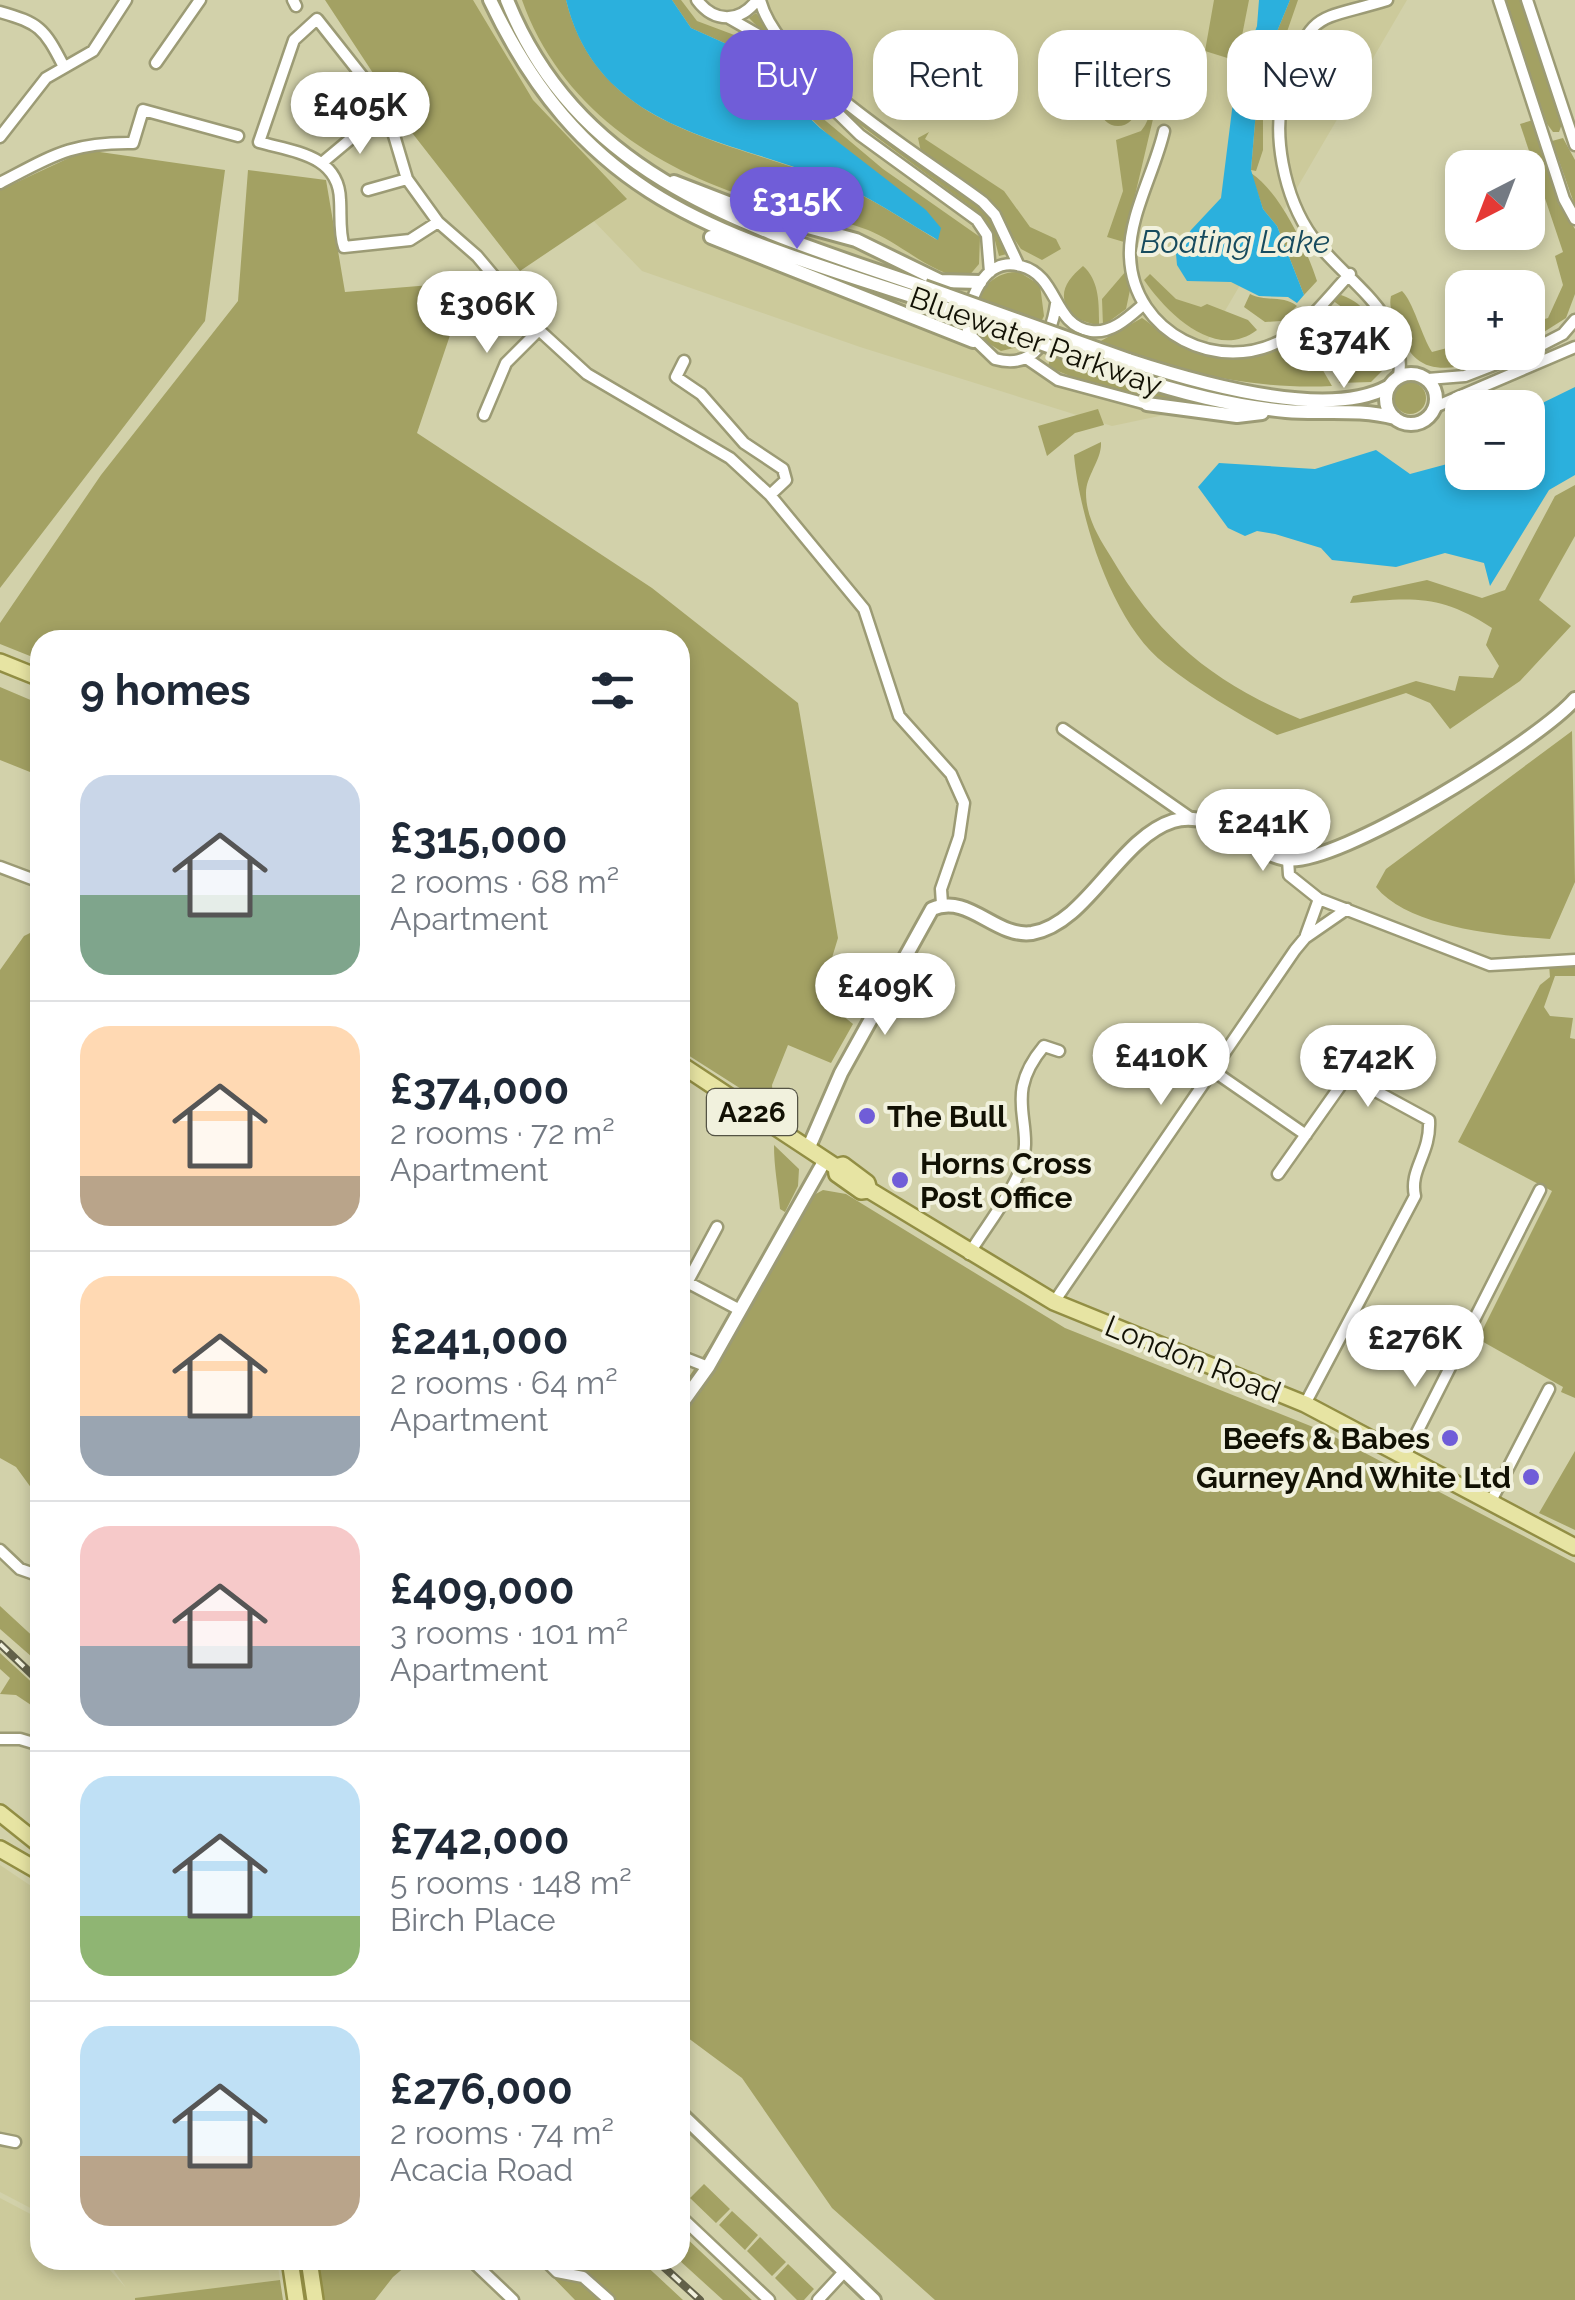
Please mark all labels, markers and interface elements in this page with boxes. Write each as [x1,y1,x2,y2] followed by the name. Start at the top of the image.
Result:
[720,30,853,120] chip: Buy
[873,30,1018,120] chip: Rent
[1038,30,1207,120] chip: Filters
[1227,30,1372,120] chip: New
[290,72,430,157] pin: £405K
[313,86,407,123] text: £405K
[1445,150,1545,250] north arrow
[1445,150,1545,490] map controls
[727,167,867,252] pin: £315K
[752,181,842,218] text: £315K
[1140,223,1330,260] water label: Boating Lake
[1445,270,1545,370] button: +
[417,271,557,356] pin: £306K
[905,279,1167,403] street label: Bluewater Parkway
[439,285,535,322] text: £306K
[1274,306,1414,391] pin: £374K
[1298,320,1390,357] text: £374K
[1445,390,1545,490] button: −
[585,663,640,718] icon: filters
[80,666,251,715] text: 9 homes
[1193,789,1333,874] pin: £241K
[1218,803,1308,840] text: £241K
[390,814,567,863] text: £315,000
[160,815,280,935] icon: home
[390,863,619,900] text: 2 rooms · 68 m²
[390,900,548,937] text: Apartment
[815,953,955,1038] pin: £409K
[837,967,933,1004] text: £409K
[1091,1023,1231,1108] pin: £410K
[1298,1025,1438,1110] pin: £742K
[1115,1037,1207,1074] text: £410K
[1322,1039,1414,1076] text: £742K
[390,1065,569,1114] text: £374,000
[160,1066,280,1186] icon: home
[707,1089,797,1135] road number: A226
[887,1099,1007,1134] place label: The Bull
[856,1105,878,1127] marker: The Bull
[390,1114,615,1151] text: 2 rooms · 72 m²
[920,1146,1092,1215] place label: Horns Cross Post Office
[390,1151,548,1188] text: Apartment
[889,1169,911,1191] marker: Horns Cross Post Office
[1345,1305,1485,1390] pin: £276K
[1100,1308,1286,1410] street label: London Road
[390,1315,568,1364] text: £241,000
[160,1316,280,1436] icon: home
[1368,1319,1462,1356] text: £276K
[390,1364,618,1401] text: 2 rooms · 64 m²
[390,1401,548,1438] text: Apartment
[1223,1421,1430,1456] place label: Beefs & Babes
[1439,1427,1461,1449] marker: Beefs & Babes
[1196,1460,1511,1495] place label: Gurney And White Ltd
[1520,1466,1542,1488] marker: Gurney And White Ltd
[390,1565,575,1614] text: £409,000
[160,1566,280,1686] icon: home
[390,1614,628,1651] text: 3 rooms · 101 m²
[390,1651,548,1688] text: Apartment
[390,1815,570,1864] text: £742,000
[160,1816,280,1936] icon: home
[390,1864,632,1901] text: 5 rooms · 148 m²
[390,1901,556,1938] text: Birch Place
[390,2065,573,2114] text: £276,000
[160,2066,280,2186] icon: home
[390,2114,614,2151] text: 2 rooms · 74 m²
[390,2151,573,2188] text: Acacia Road

